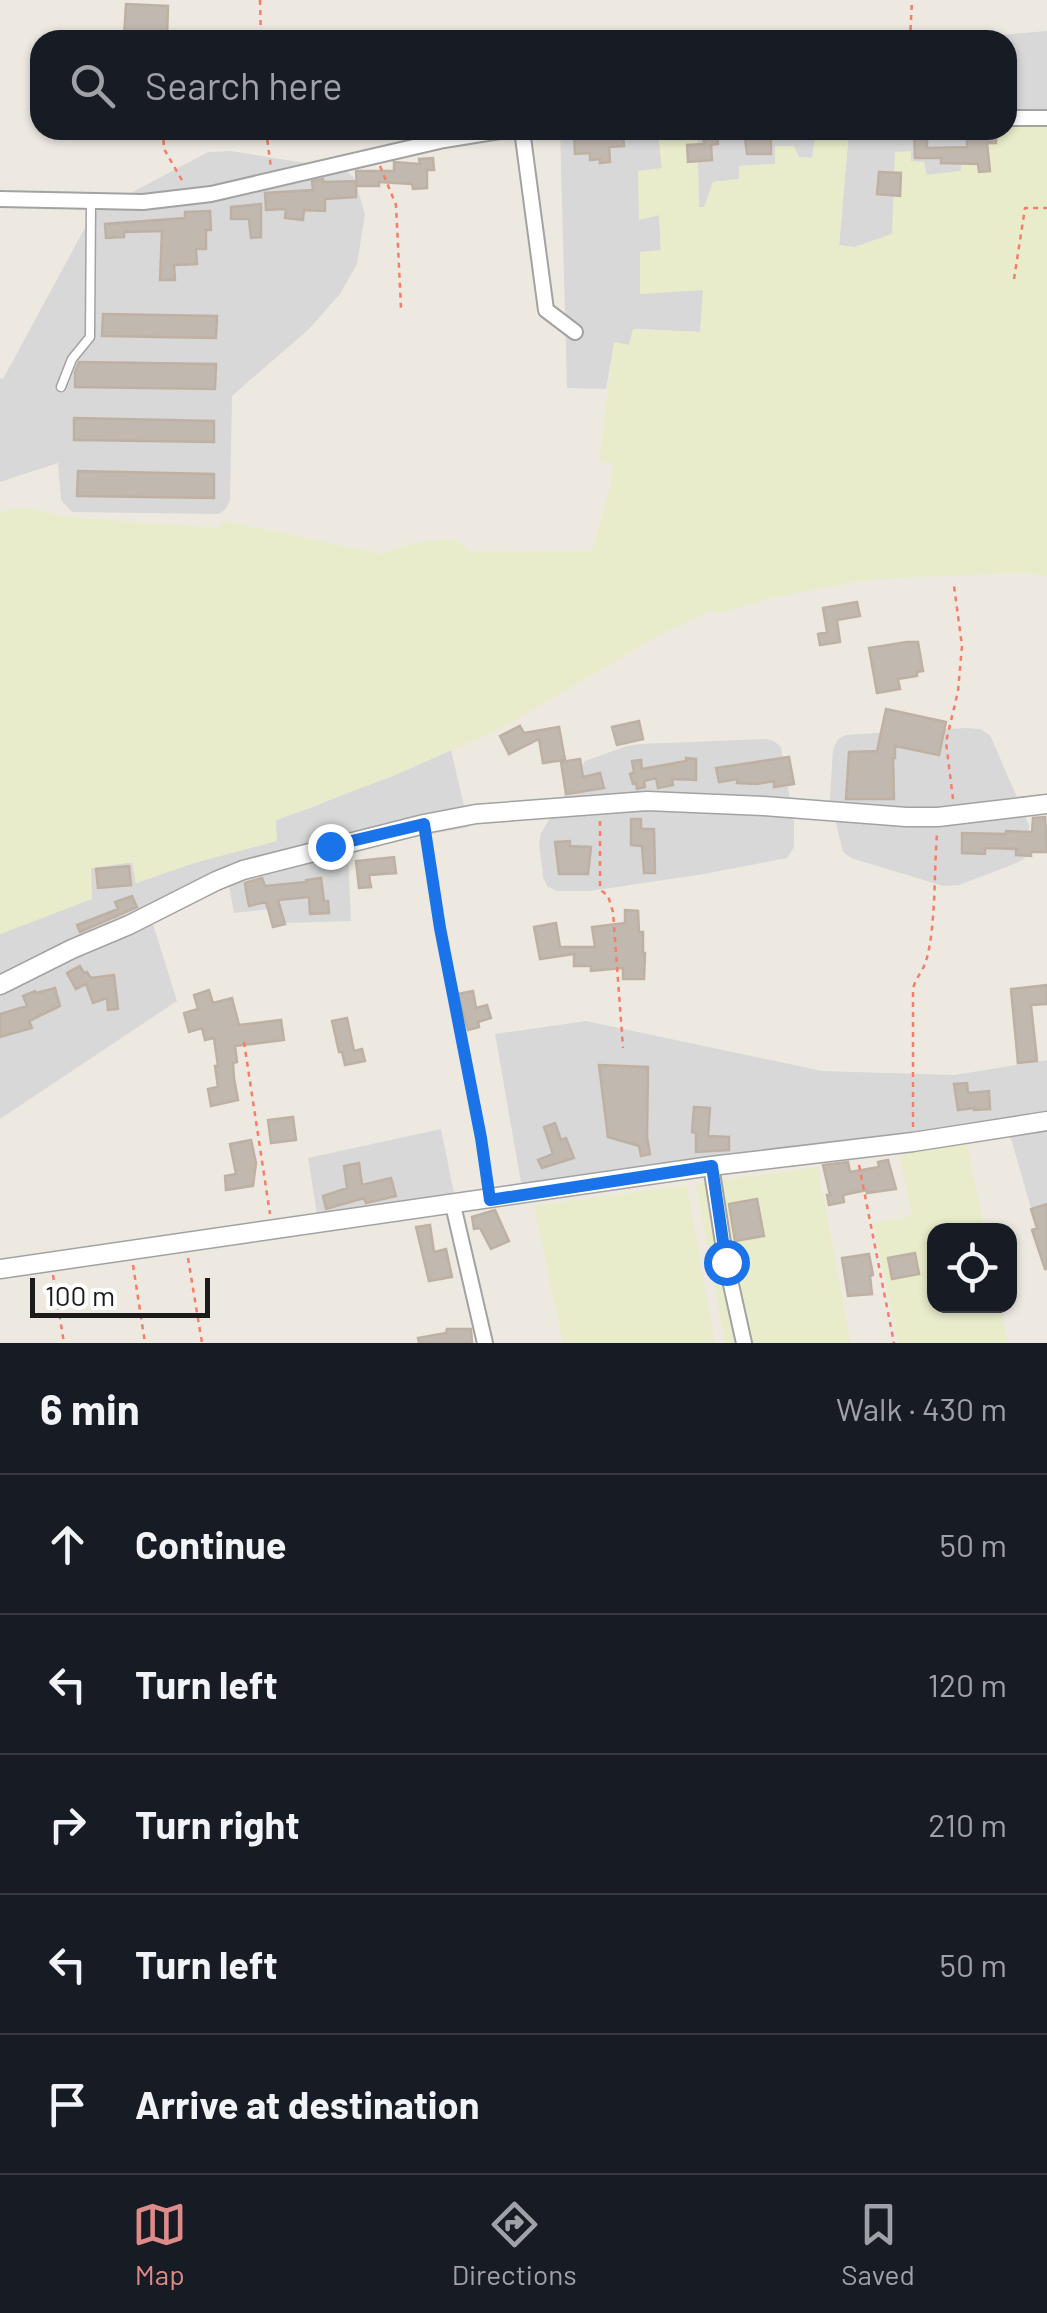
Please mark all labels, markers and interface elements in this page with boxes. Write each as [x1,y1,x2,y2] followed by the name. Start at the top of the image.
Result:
[30,30,1017,140] search box
[65,58,120,113] icon: search
[145,62,343,108] text: Search here
[308,824,354,870] route end
[927,1223,1017,1313] map controls
[927,1223,1017,1313] button: locate
[704,1240,750,1286] route start
[30,1273,210,1318] scale bar
[45,1278,115,1312] text: 100 m
[40,1383,140,1433] text: 6 min
[836,1389,1007,1427] text: Walk · 430 m
[40,1517,95,1572] icon: ahead
[135,1521,286,1567] text: Continue
[940,1525,1007,1563] text: 50 m
[40,1657,95,1712] icon: left
[135,1661,278,1707] text: Turn left
[928,1665,1007,1703] text: 120 m
[40,1797,95,1852] icon: right
[135,1801,300,1847] text: Turn right
[928,1805,1007,1843] text: 210 m
[40,1937,95,1992] icon: left
[135,1941,278,1987] text: Turn left
[940,1945,1007,1983] text: 50 m
[40,2077,95,2132] icon: arrive
[135,2081,480,2127] text: Arrive at destination
[132,2197,187,2291] tab: Map
[452,2197,577,2291] tab: Directions
[841,2197,915,2291] tab: Saved

